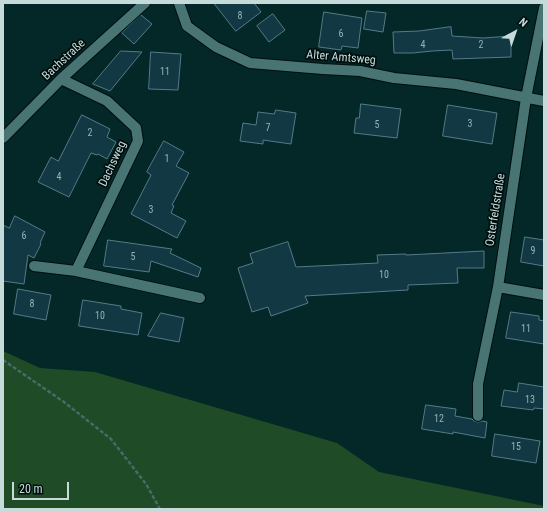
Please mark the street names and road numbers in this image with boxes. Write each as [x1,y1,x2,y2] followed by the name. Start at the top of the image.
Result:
[39,36,89,84] street label: Bachstraße
[306,48,376,68] street label: Alter Amtsweg
[96,139,130,189] street label: Dachsweg
[483,172,509,248] street label: Osterfeldstraße

